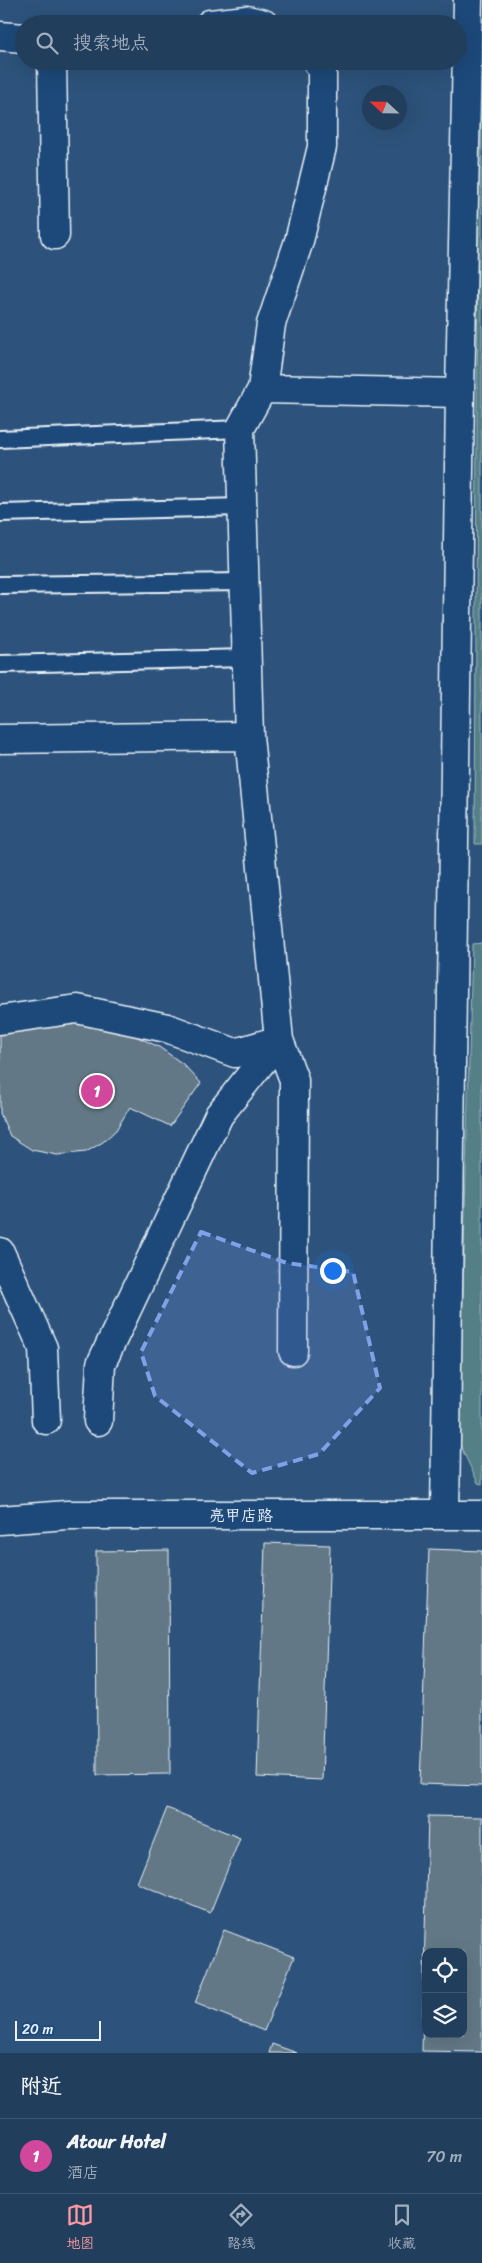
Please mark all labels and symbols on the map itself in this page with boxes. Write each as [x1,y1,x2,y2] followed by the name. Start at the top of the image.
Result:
[362,85,407,130] north arrow
[81,1072,113,1110] pin: 1
[320,1258,346,1284] your location
[209,1501,273,1530] street label: 亮甲店路
[15,2018,101,2041] scale bar

